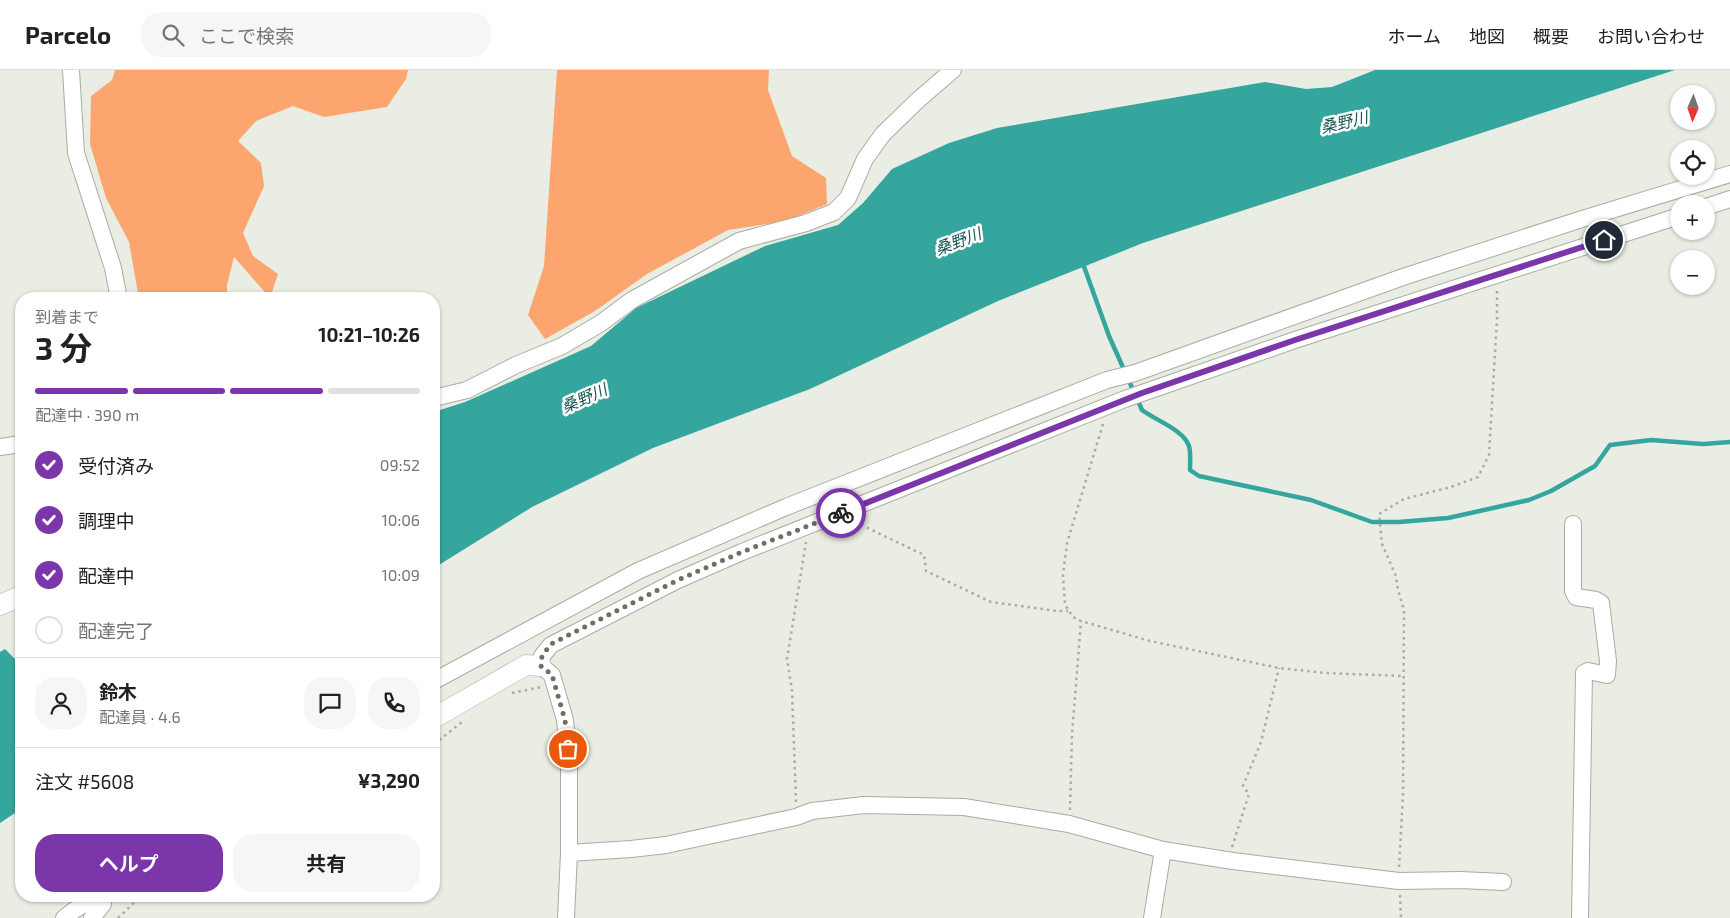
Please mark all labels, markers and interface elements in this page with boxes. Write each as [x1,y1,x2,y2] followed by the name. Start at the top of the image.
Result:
[141,12,491,57] search box
[25,20,111,49] text: Parcelo
[159,21,187,49] icon: search
[199,24,294,47] text: ここで検索
[1388,25,1441,47] text: ホーム
[1469,25,1505,47] text: 地図
[1533,25,1569,47] text: 概要
[1597,25,1705,47] text: お問い合わせ
[1670,85,1715,130] north arrow
[1670,85,1715,295] map controls
[1318,106,1371,136] water label: 桑野川
[1670,140,1715,185] button: locate
[1670,195,1715,240] button: +
[1583,219,1625,261] pin
[932,222,985,258] water label: 桑野川
[1590,226,1618,254] icon: home
[1670,250,1715,295] button: −
[35,307,99,326] text: 到着まで
[318,323,420,346] text: 10:21–10:26
[35,328,92,366] text: 3 分
[558,378,611,416] water label: 桑野川
[35,405,139,424] text: 配達中 · 390 m
[35,451,63,479] icon: check
[78,454,154,477] text: 受付済み
[380,455,420,474] text: 09:52
[816,488,866,538] courier
[827,499,855,527] icon: bike
[35,506,63,534] icon: check
[78,509,135,532] text: 調理中
[381,510,420,529] text: 10:06
[35,561,63,589] icon: check
[78,564,135,587] text: 配達中
[381,565,420,584] text: 10:09
[78,619,154,642] text: 配達完了
[35,677,87,729] button: person
[304,677,356,729] button: chat
[368,677,420,729] button: phone
[99,680,137,703] text: 鈴木
[99,707,181,726] text: 配達員 · 4.6
[547,728,589,770] pin
[554,735,582,763] icon: bag
[358,769,420,792] text: ¥3,290
[35,770,134,793] text: 注文 #5608
[35,834,223,892] button: ヘルプ
[233,834,420,892] button: 共有

